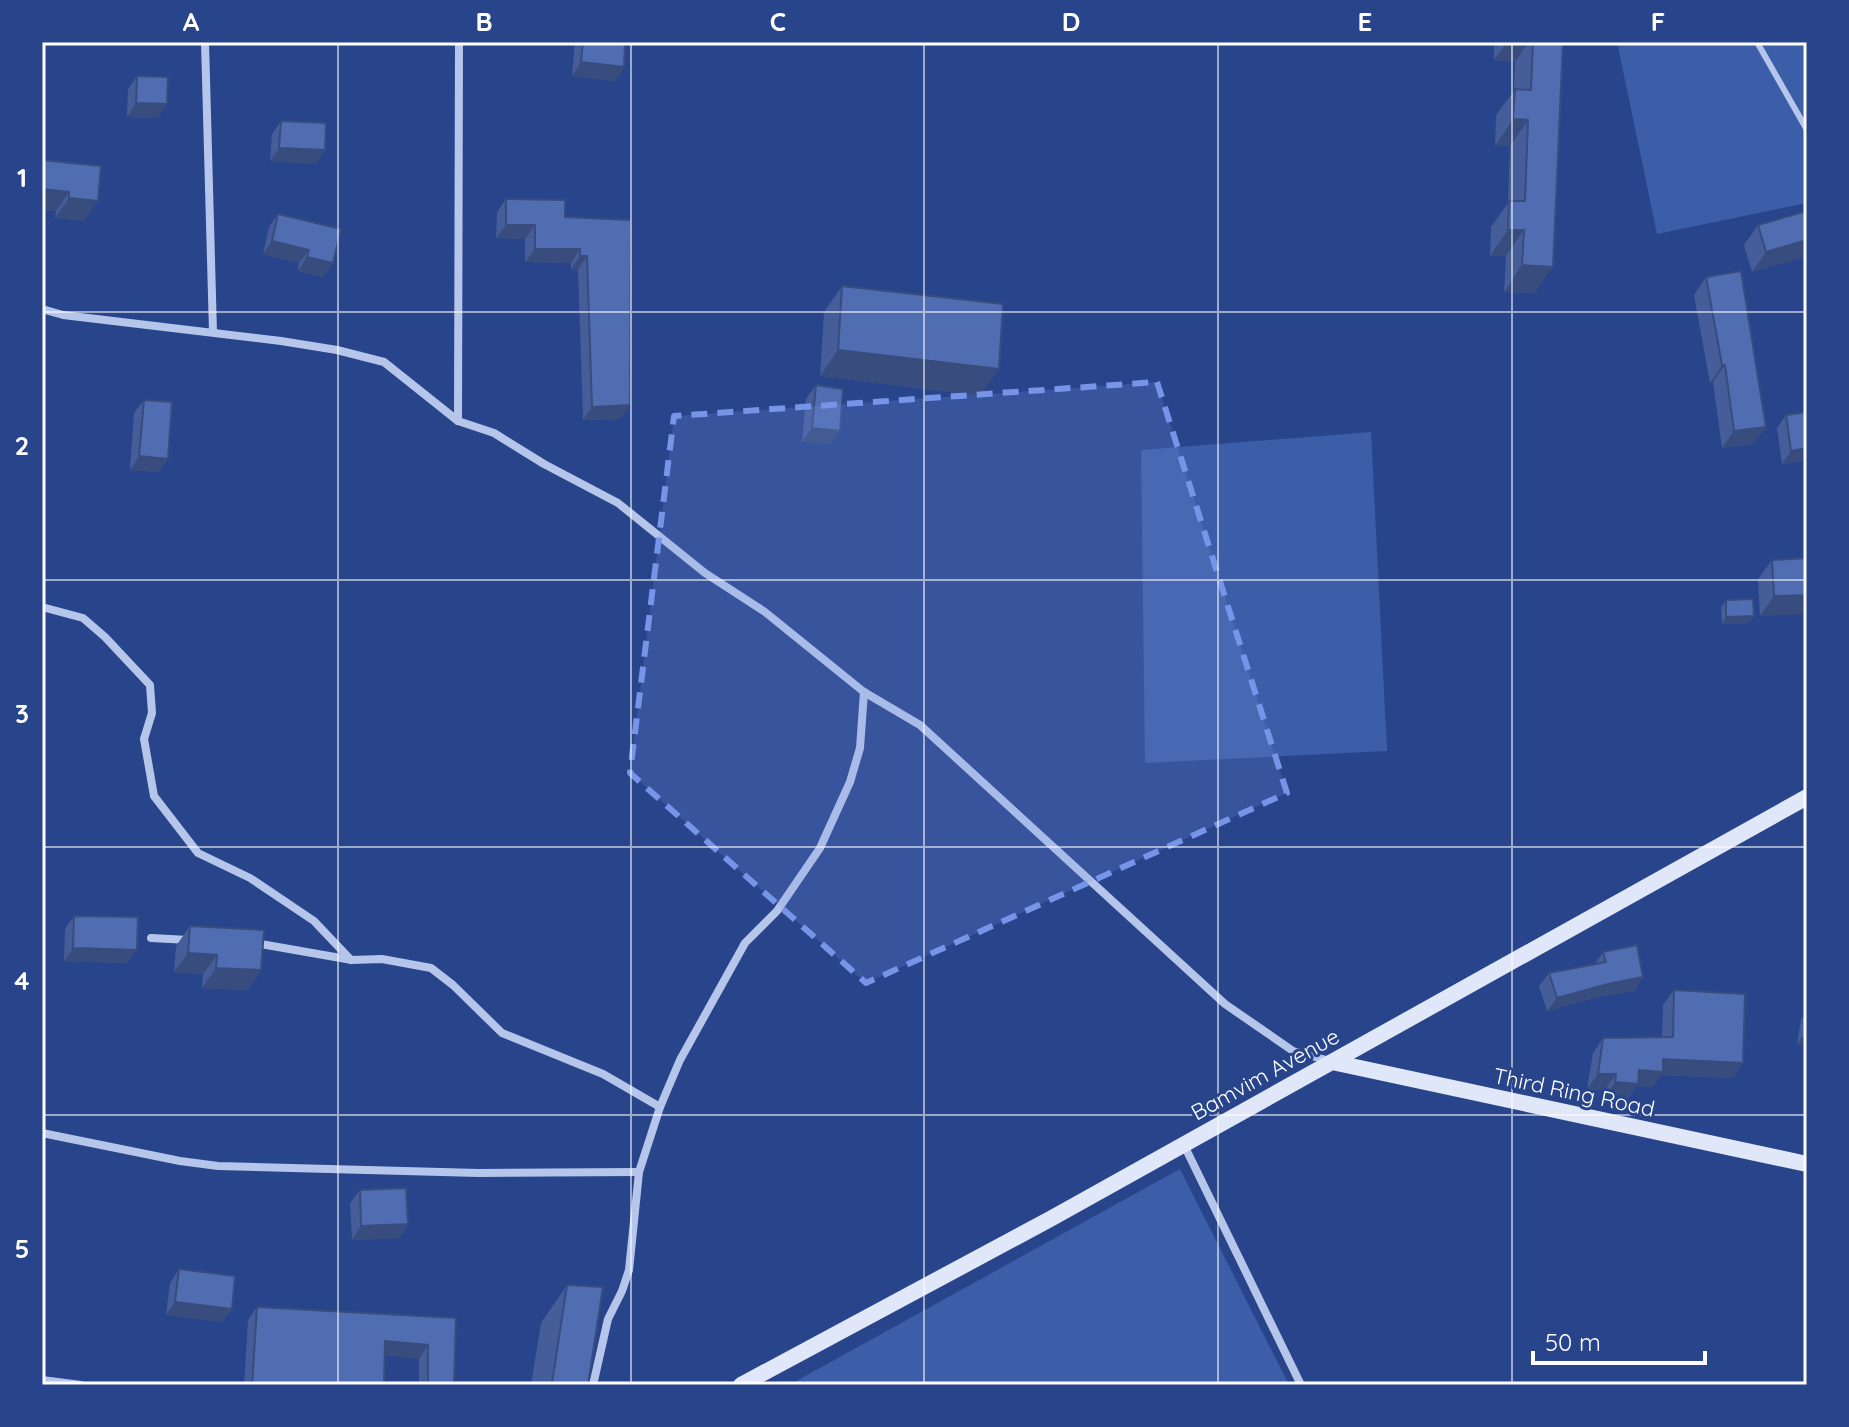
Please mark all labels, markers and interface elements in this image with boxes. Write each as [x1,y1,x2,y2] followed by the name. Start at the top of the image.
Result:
[183,5,200,38] text: A
[475,5,493,38] text: B
[770,5,786,38] text: C
[1062,5,1080,38] text: D
[1358,5,1372,38] text: E
[1651,5,1665,38] text: F
[17,161,27,194] text: 1
[15,429,29,462] text: 2
[15,697,29,730] text: 3
[14,964,30,997] text: 4
[1186,1022,1344,1126] street label: Bamvim Avenue
[1491,1061,1657,1123] street label: Third Ring Road
[15,1232,29,1265] text: 5
[1533,1315,1705,1365] scale bar
[1545,1327,1601,1357] text: 50 m

